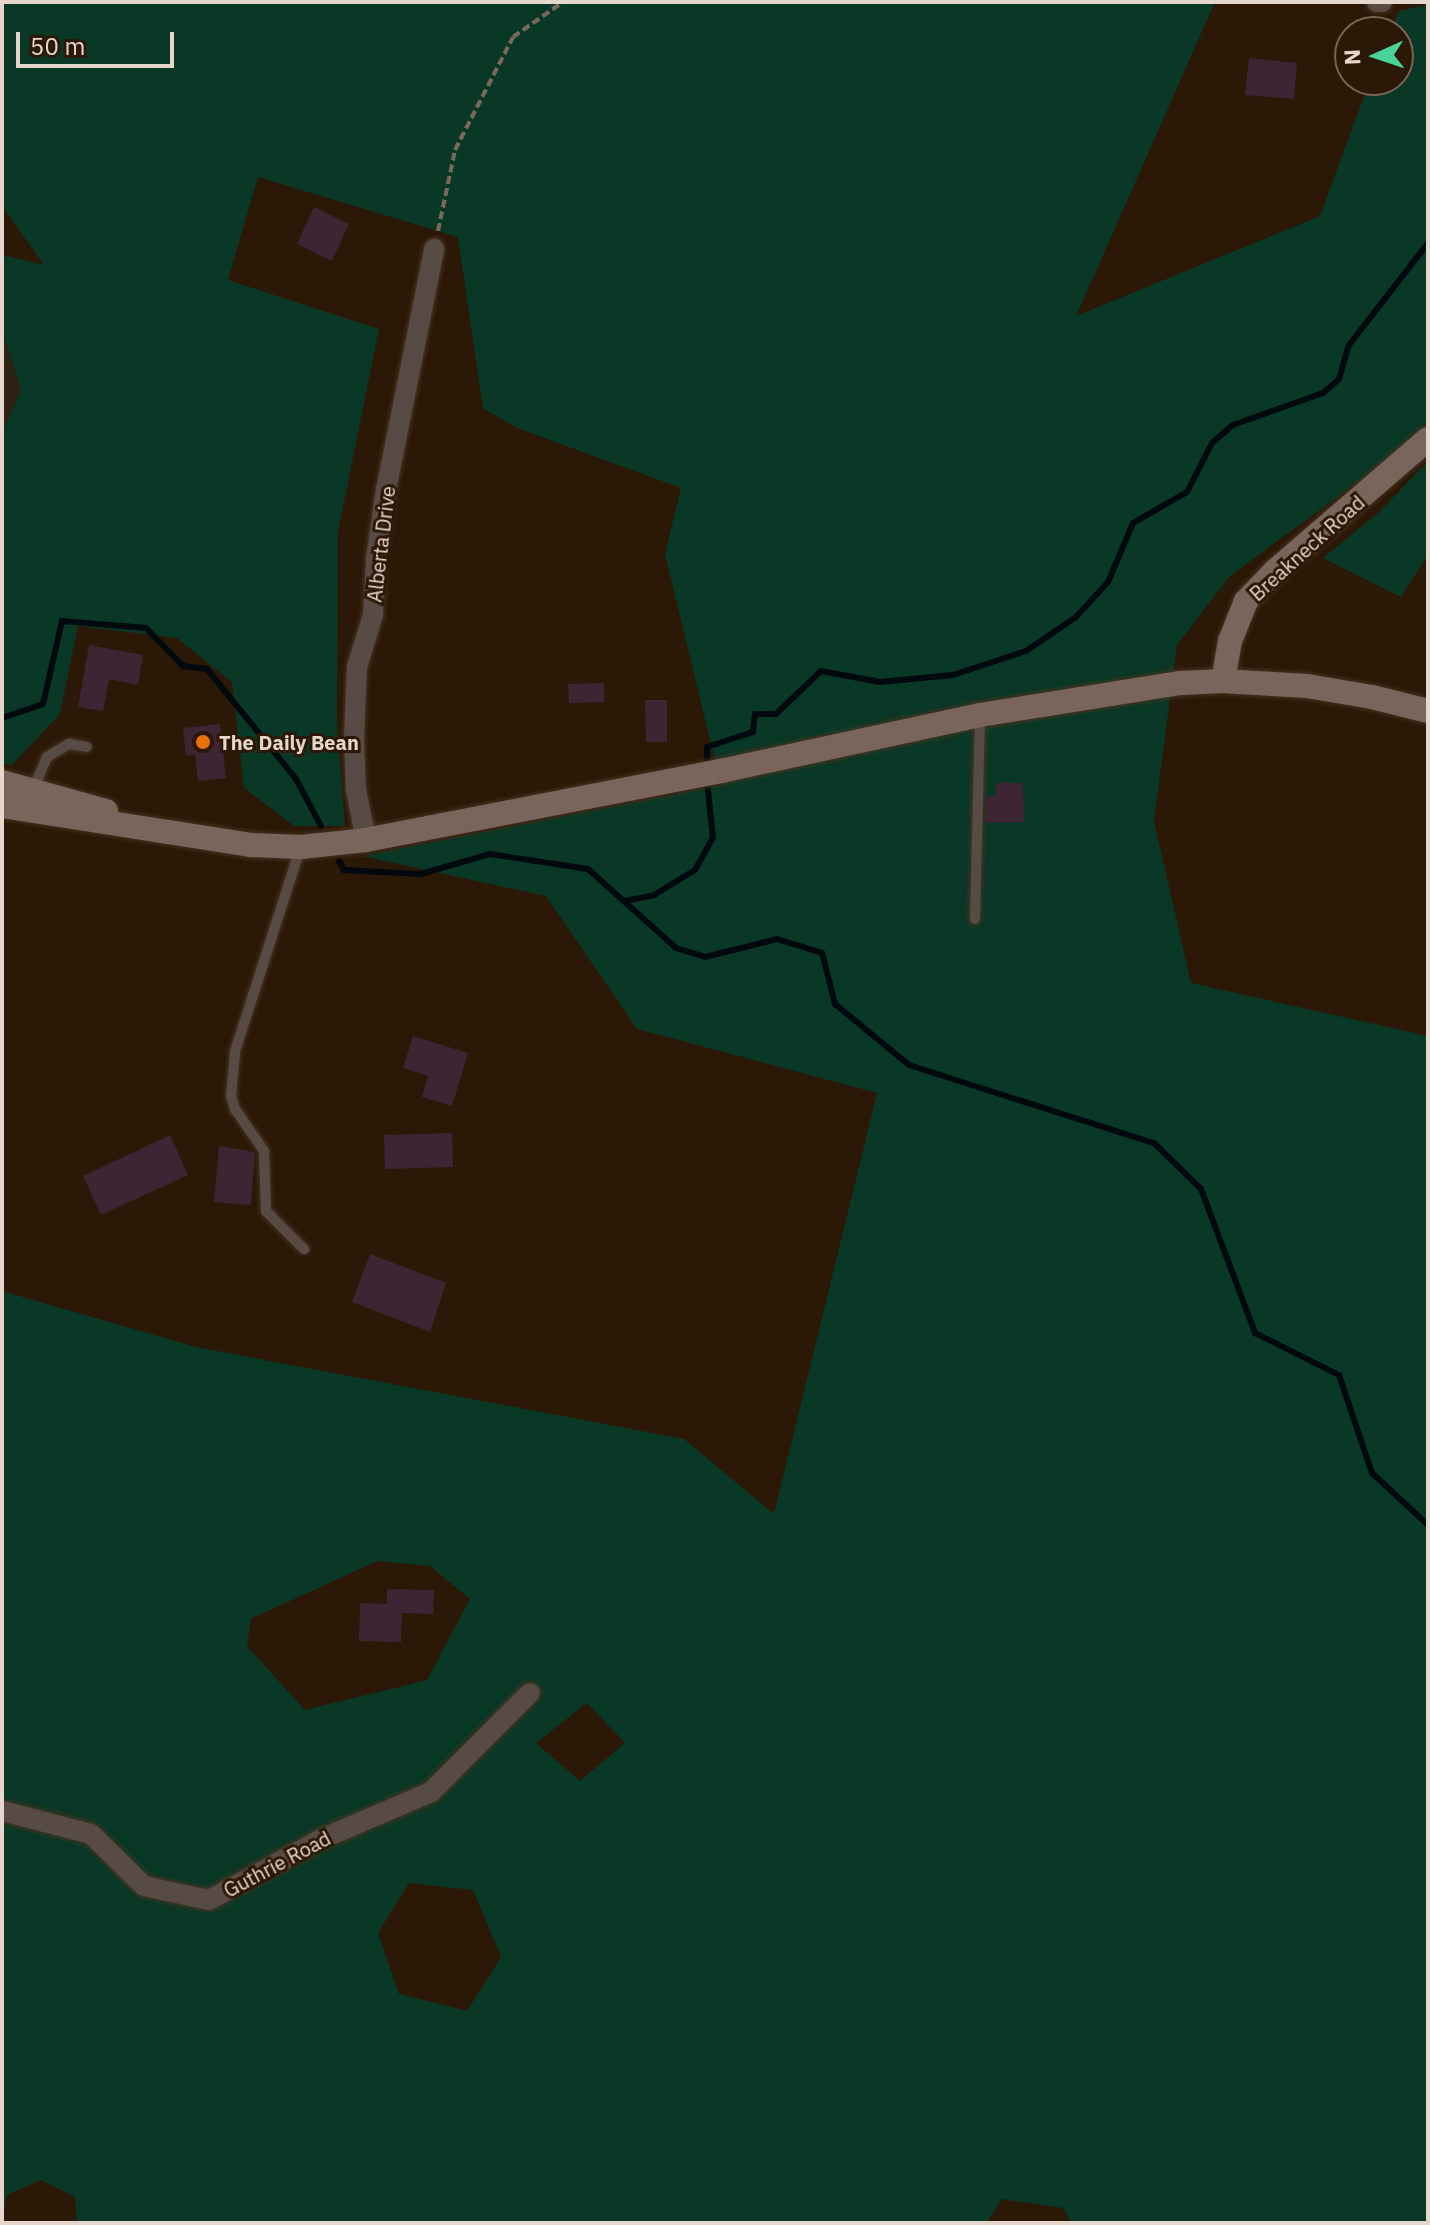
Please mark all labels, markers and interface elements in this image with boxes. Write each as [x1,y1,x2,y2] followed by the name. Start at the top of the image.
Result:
[20,16,178,66] scale bar
[1334,16,1414,96] north arrow
[30,30,85,62] text: 50 m
[1337,48,1366,66] text: N
[362,484,400,604] street label: Alberta Drive
[1245,490,1369,606] street label: Breakneck Road
[219,730,359,754] place label: The Daily Bean
[194,733,212,751] marker: The Daily Bean
[219,1826,335,1902] street label: Guthrie Road

